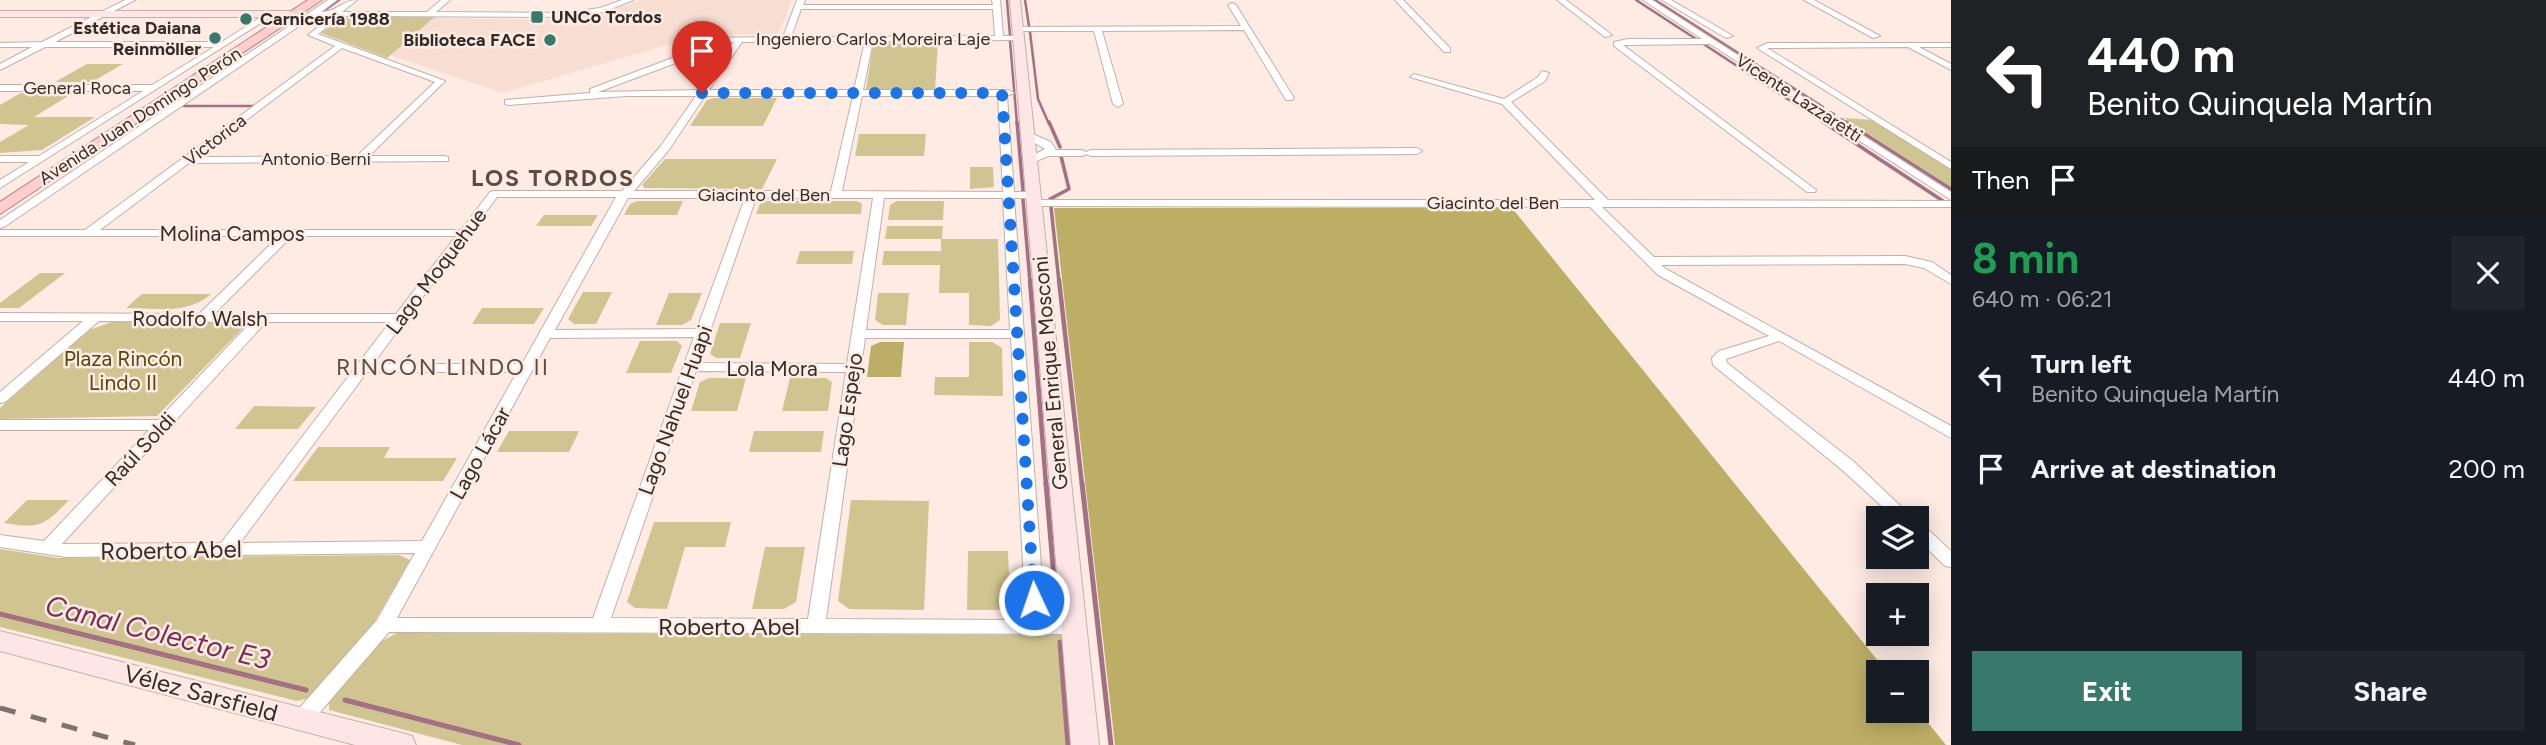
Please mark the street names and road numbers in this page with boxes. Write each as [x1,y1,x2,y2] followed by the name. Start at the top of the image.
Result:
[756,28,990,50] street label: Ingeniero Carlos Moreira Laje
[35,42,245,190] street label: Avenida Juan Domingo Perón
[1732,49,1866,147] street label: Vicente Lazzaretti
[23,77,131,99] street label: General Roca
[179,109,251,171] street label: Victorica
[261,148,371,170] street label: Antonio Berni
[698,184,830,206] street label: Giacinto del Ben
[1427,192,1559,214] street label: Giacinto del Ben
[380,203,492,339] street label: Lago Moquehue
[159,221,305,246] street label: Molina Campos
[1027,255,1073,491] street label: General Enrique Mosconi
[132,306,268,331] street label: Rodolfo Walsh
[633,322,717,498] street label: Lago Nahuel Huapi
[827,351,867,469] street label: Lago Espejo
[726,356,818,381] street label: Lola Mora
[444,402,516,504] street label: Lago Lácar
[99,407,181,491] street label: Raúl Soldi
[100,534,242,566] street label: Roberto Abel
[658,612,800,641] street label: Roberto Abel
[121,659,281,727] street label: Vélez Sarsfield

